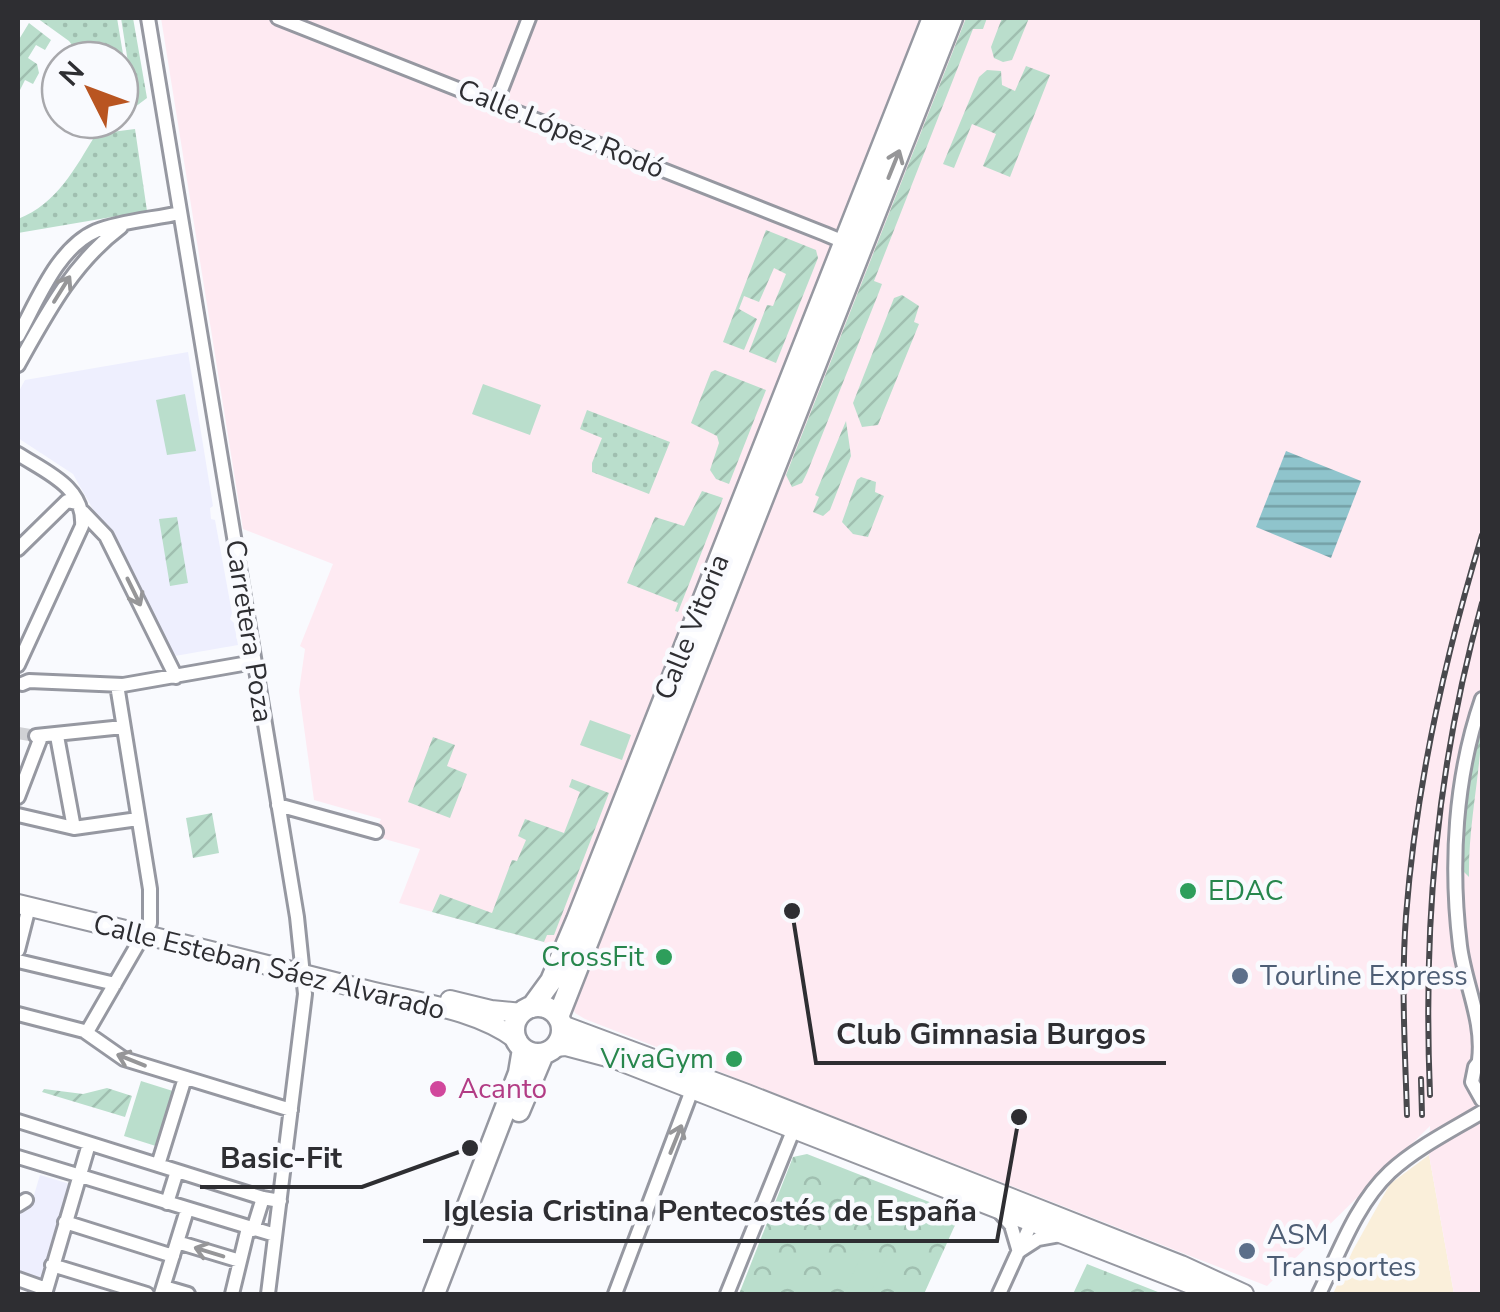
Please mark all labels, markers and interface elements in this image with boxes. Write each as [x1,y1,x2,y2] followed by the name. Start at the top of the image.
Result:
[40,40,140,140] north arrow
[51,53,93,94] text: N
[452,70,670,188] street label: Calle López Rodó
[886,150,904,180] one-way arrow
[52,275,73,304] one-way arrow
[216,537,282,725] street label: Carretera Poza
[646,548,738,706] street label: Calle Vitoria
[125,576,144,606] one-way arrow
[1208,872,1284,910] place label: EDAC
[1177,880,1199,902] marker: EDAC
[89,905,449,1029] street label: Calle Esteban Sáez Alvarado
[541,938,644,976] place label: CrossFit
[653,946,675,968] marker: CrossFit
[1260,957,1468,995] place label: Tourline Express
[1229,965,1251,987] marker: Tourline Express
[816,1003,1166,1063] callout: Club Gimnasia Burgos
[836,1014,1146,1055] text: Club Gimnasia Burgos
[600,1040,714,1078] place label: VivaGym
[723,1048,745,1070] marker: VivaGym
[116,1049,147,1067] one-way arrow
[458,1070,547,1108] place label: Acanto
[427,1078,449,1100] marker: Acanto
[669,1124,687,1154] one-way arrow
[200,1127,362,1187] callout: Basic-Fit
[220,1138,343,1179] text: Basic-Fit
[423,1181,997,1241] callout: Iglesia Cristina Pentecostés de España
[443,1191,977,1232] text: Iglesia Cristina Pentecostés de España
[1267,1216,1417,1286] place label: ASM Transportes
[1236,1240,1258,1262] marker: ASM Transportes
[194,1242,225,1260] one-way arrow

